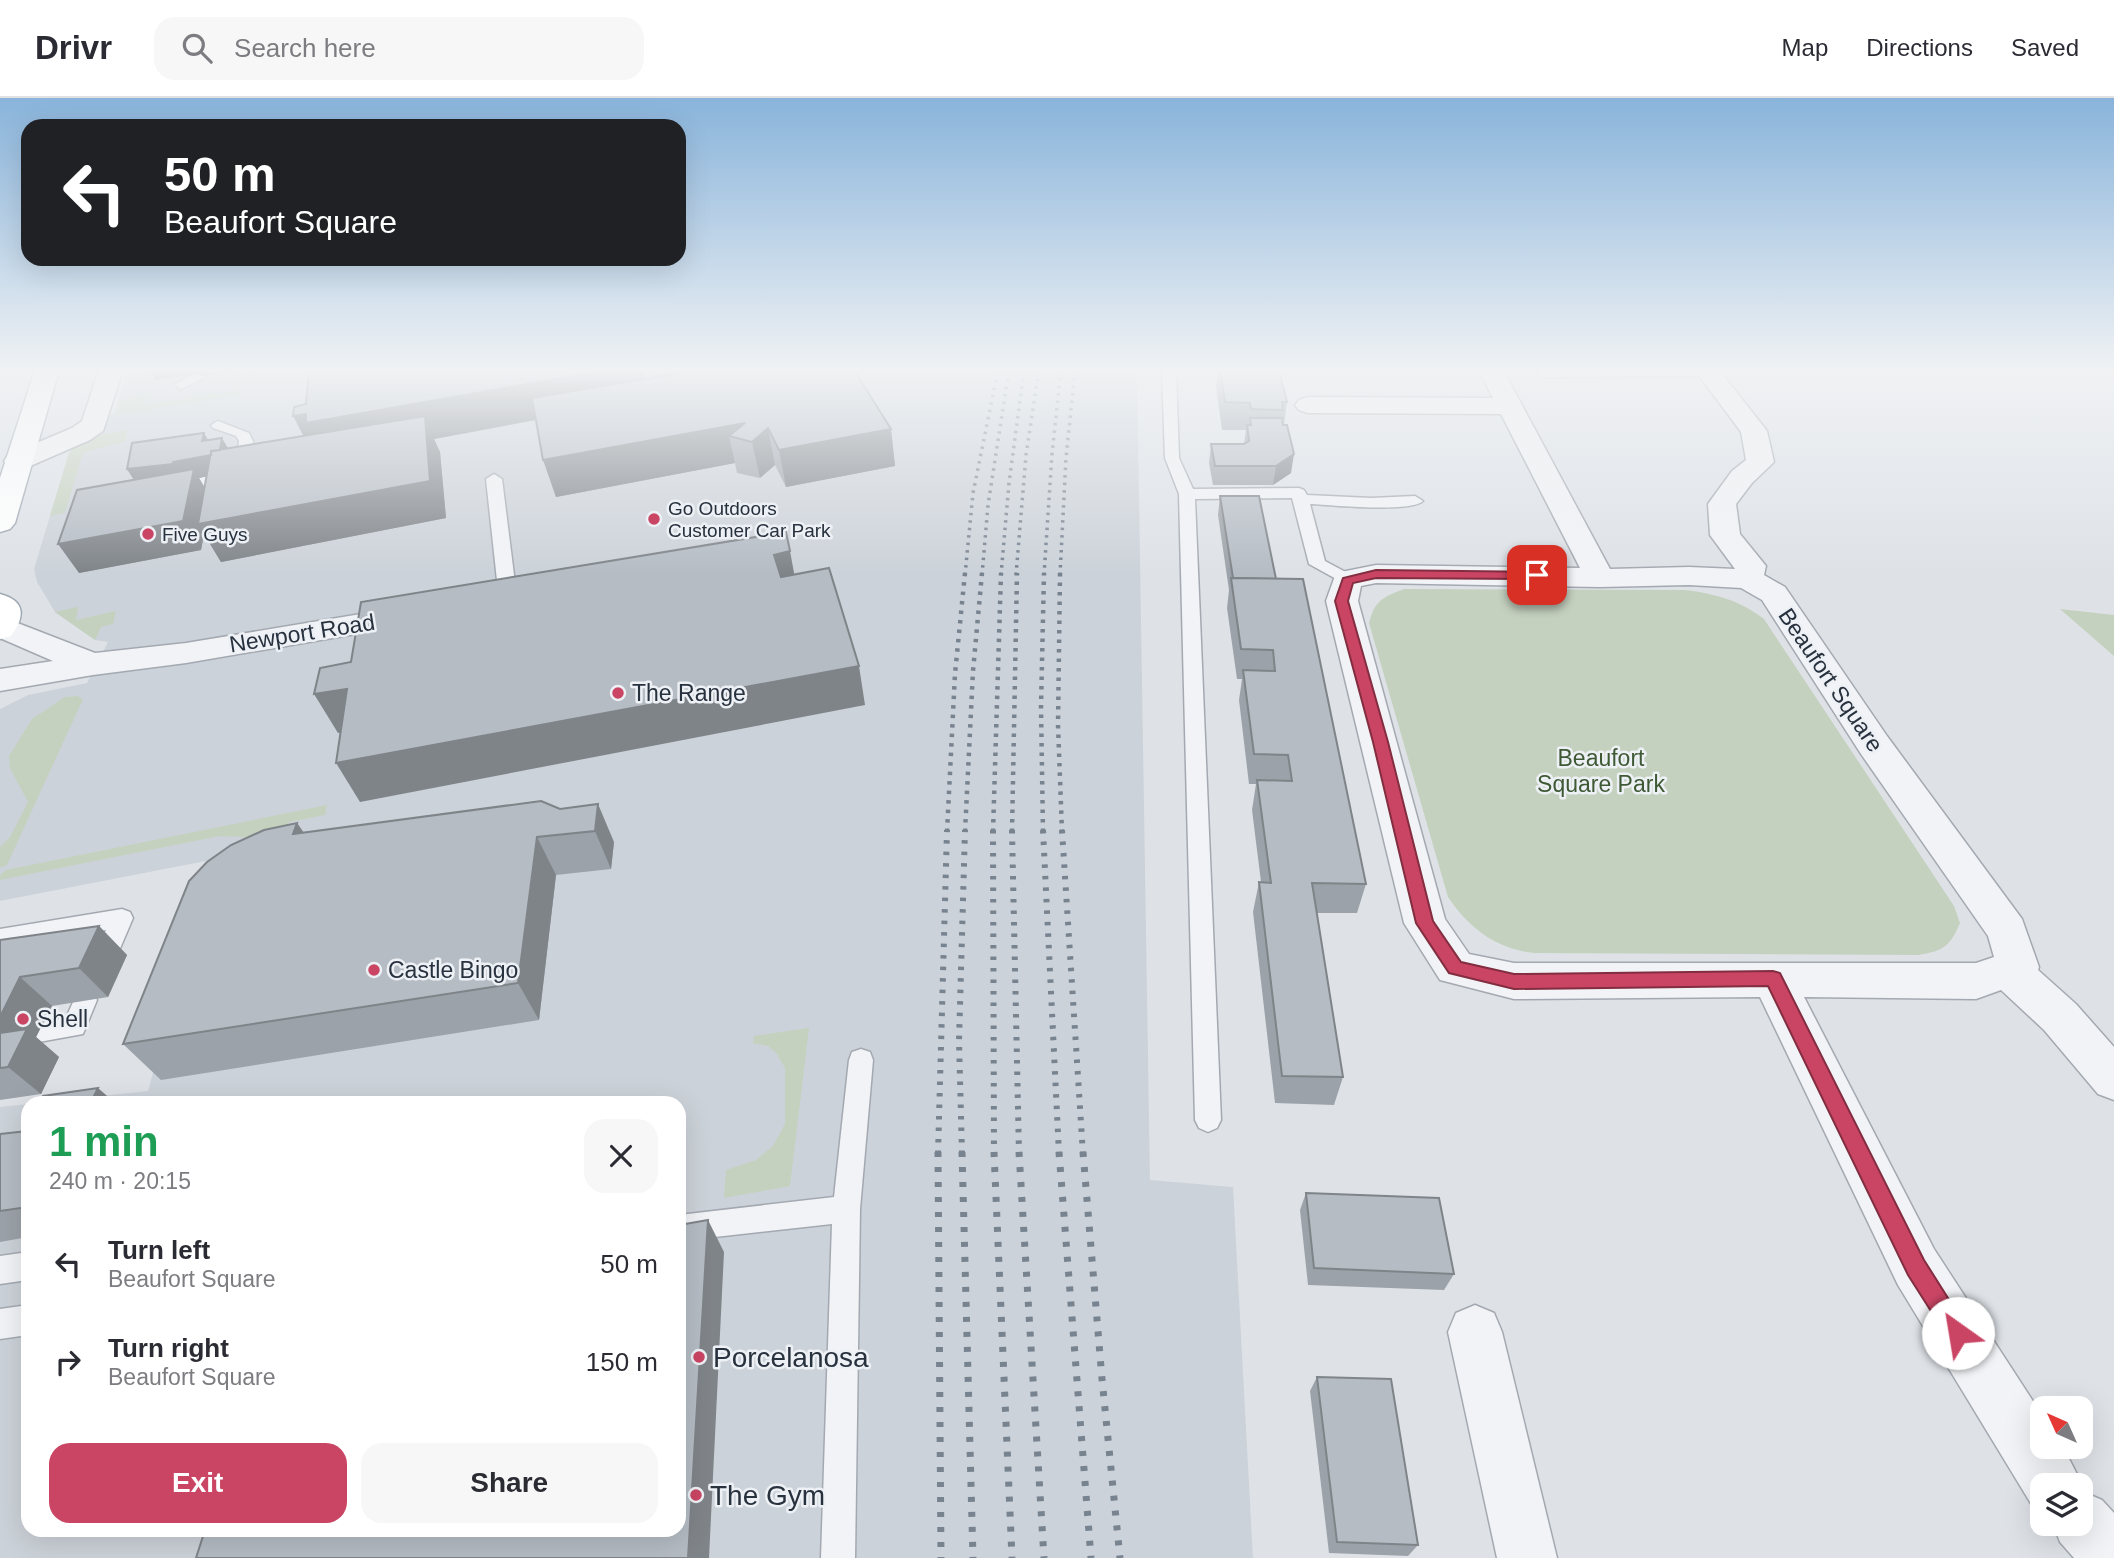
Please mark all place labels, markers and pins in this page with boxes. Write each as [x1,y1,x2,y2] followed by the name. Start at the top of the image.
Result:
[668,498,831,541] place label: Go Outdoors Customer Car Park
[646,511,662,527] marker: Go Outdoors Customer Car Park
[162,524,248,545] place label: Five Guys
[140,526,156,542] marker: Five Guys
[1507,545,1567,605] pin
[632,680,746,706] place label: The Range
[610,685,626,701] marker: The Range
[388,957,518,983] place label: Castle Bingo
[366,962,382,978] marker: Castle Bingo
[37,1006,88,1032] place label: Shell
[15,1011,31,1027] marker: Shell
[713,1342,869,1373] place label: Porcelanosa
[691,1349,707,1365] marker: Porcelanosa
[710,1480,825,1511] place label: The Gym
[688,1487,704,1503] marker: The Gym

